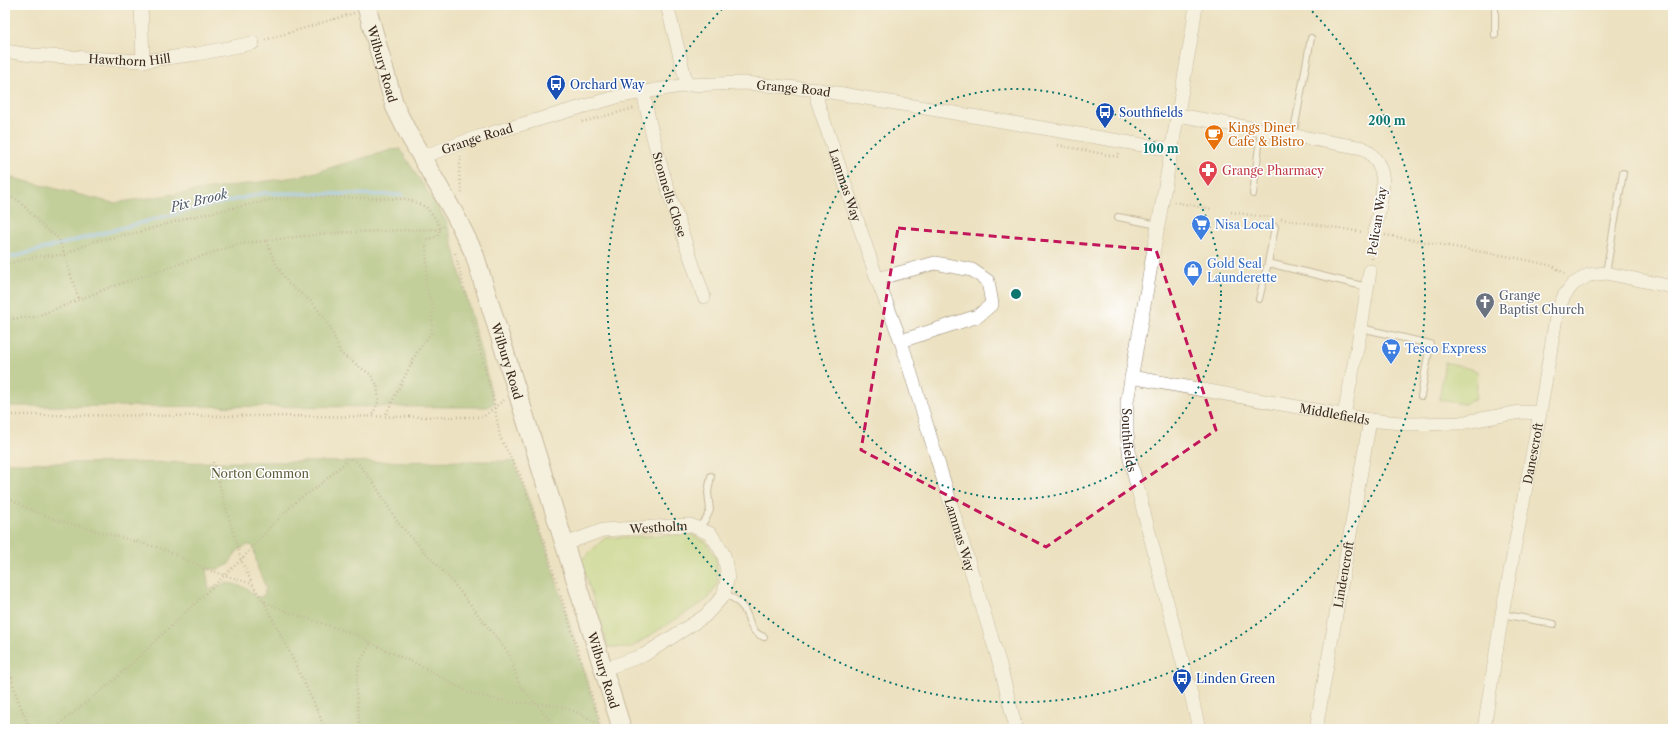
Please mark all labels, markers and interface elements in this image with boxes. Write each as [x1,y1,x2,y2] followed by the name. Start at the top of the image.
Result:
[364,23,401,105] street label: Wilbury Road
[88,50,172,69] street label: Hawthorn Hill
[545,73,567,101] bus stop icon: Orchard Way
[570,77,645,92] place label: Orchard Way
[756,77,833,99] street label: Grange Road
[1094,101,1116,129] bus stop icon: Southfields
[1119,105,1183,120] place label: Southfields
[1368,113,1406,128] text: 200 m
[439,120,515,157] street label: Grange Road
[1228,120,1304,149] place label: Kings Diner Cafe & Bistro
[1203,123,1225,151] cafe icon: Kings Diner Cafe & Bistro
[1143,141,1179,156] text: 100 m
[826,147,865,224] street label: Lammas Way
[650,150,691,239] street label: Stonnells Close
[1197,159,1219,187] pharmacy icon: Grange Pharmacy
[1222,163,1324,178] place label: Grange Pharmacy
[168,185,229,215] water label: Pix Brook
[1364,185,1390,256] street label: Pelican Way
[1190,213,1212,241] supermarket icon: Nisa Local
[1215,217,1275,232] place label: Nisa Local
[1207,256,1277,285] place label: Gold Seal Launderette
[1182,259,1204,287] shop icon: Gold Seal Launderette
[1009,287,1023,301] centre of rings
[1499,288,1585,317] place label: Grange Baptist Church
[1474,291,1496,319] church icon: Grange Baptist Church
[488,320,527,402] street label: Wilbury Road
[1380,337,1402,365] supermarket icon: Tesco Express
[1405,341,1486,356] place label: Tesco Express
[1298,400,1371,427] street label: Middlefields
[1120,408,1141,473] street label: Southfields
[1519,421,1546,485] street label: Danescroft
[211,466,310,481] park label: Norton Common
[942,496,979,573] street label: Lammas Way
[628,518,688,536] street label: Westholm
[1330,539,1356,609] street label: Lindencroft
[584,629,623,711] street label: Wilbury Road
[1171,667,1193,695] bus stop icon: Linden Green
[1196,671,1276,686] place label: Linden Green

